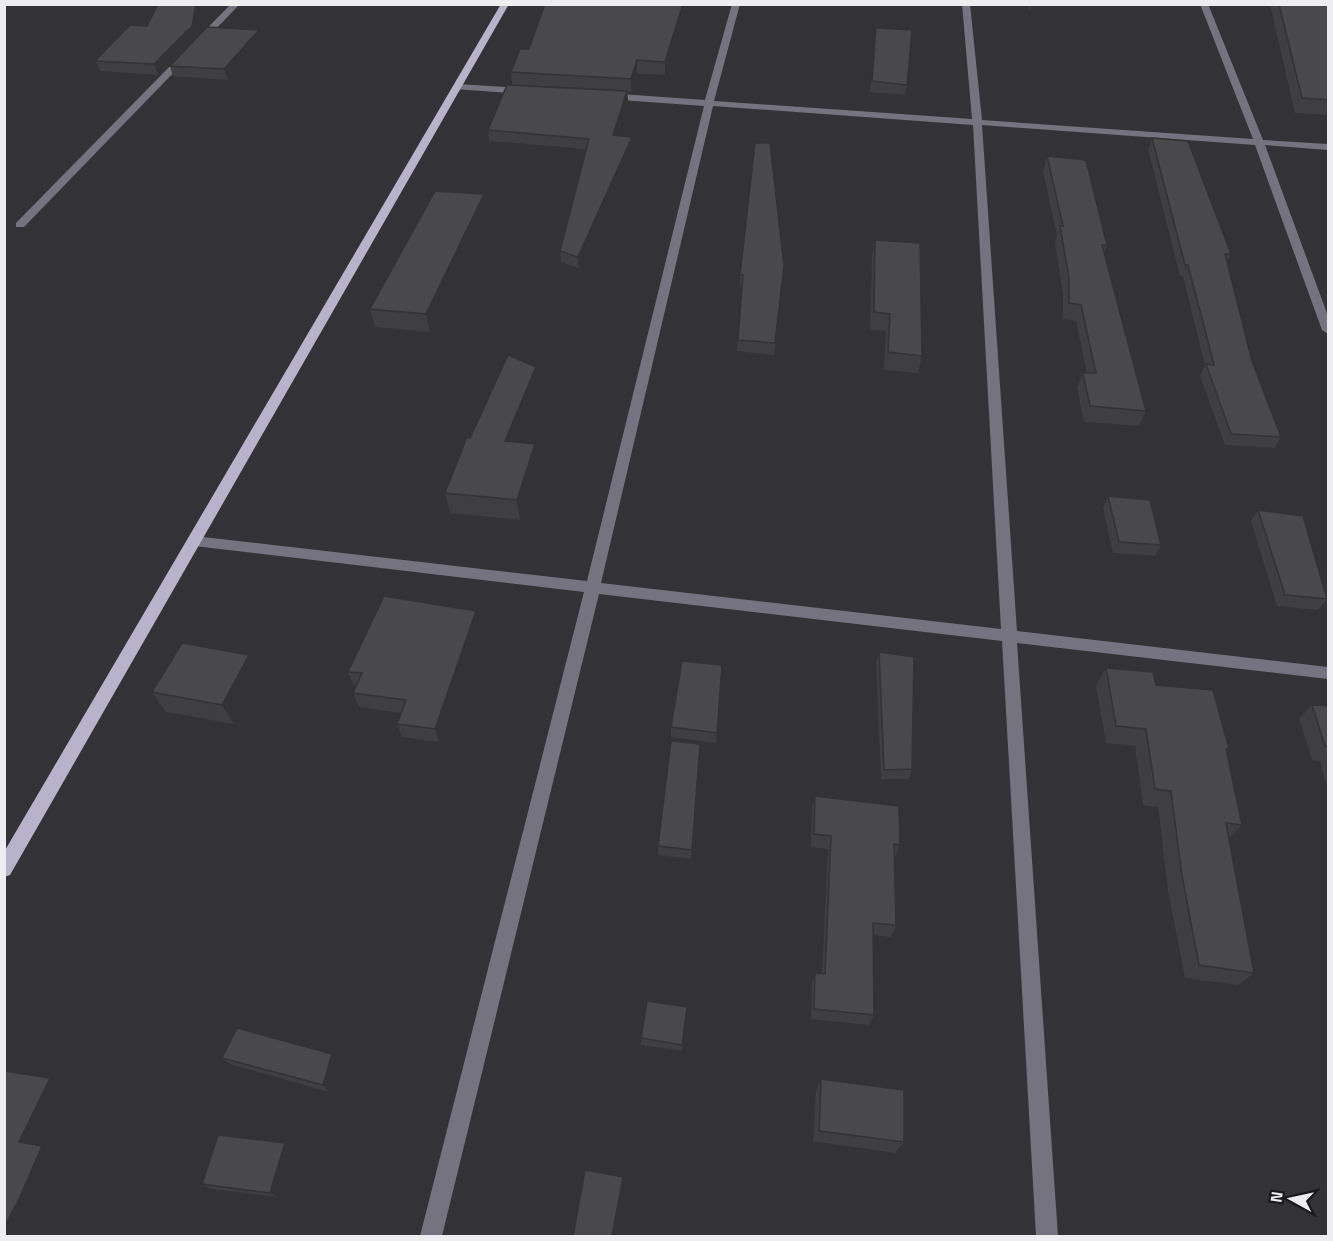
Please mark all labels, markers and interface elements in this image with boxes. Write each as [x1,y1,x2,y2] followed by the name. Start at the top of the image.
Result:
[1261,1169,1321,1229] north arrow
[1263,1190,1289,1204] text: N

